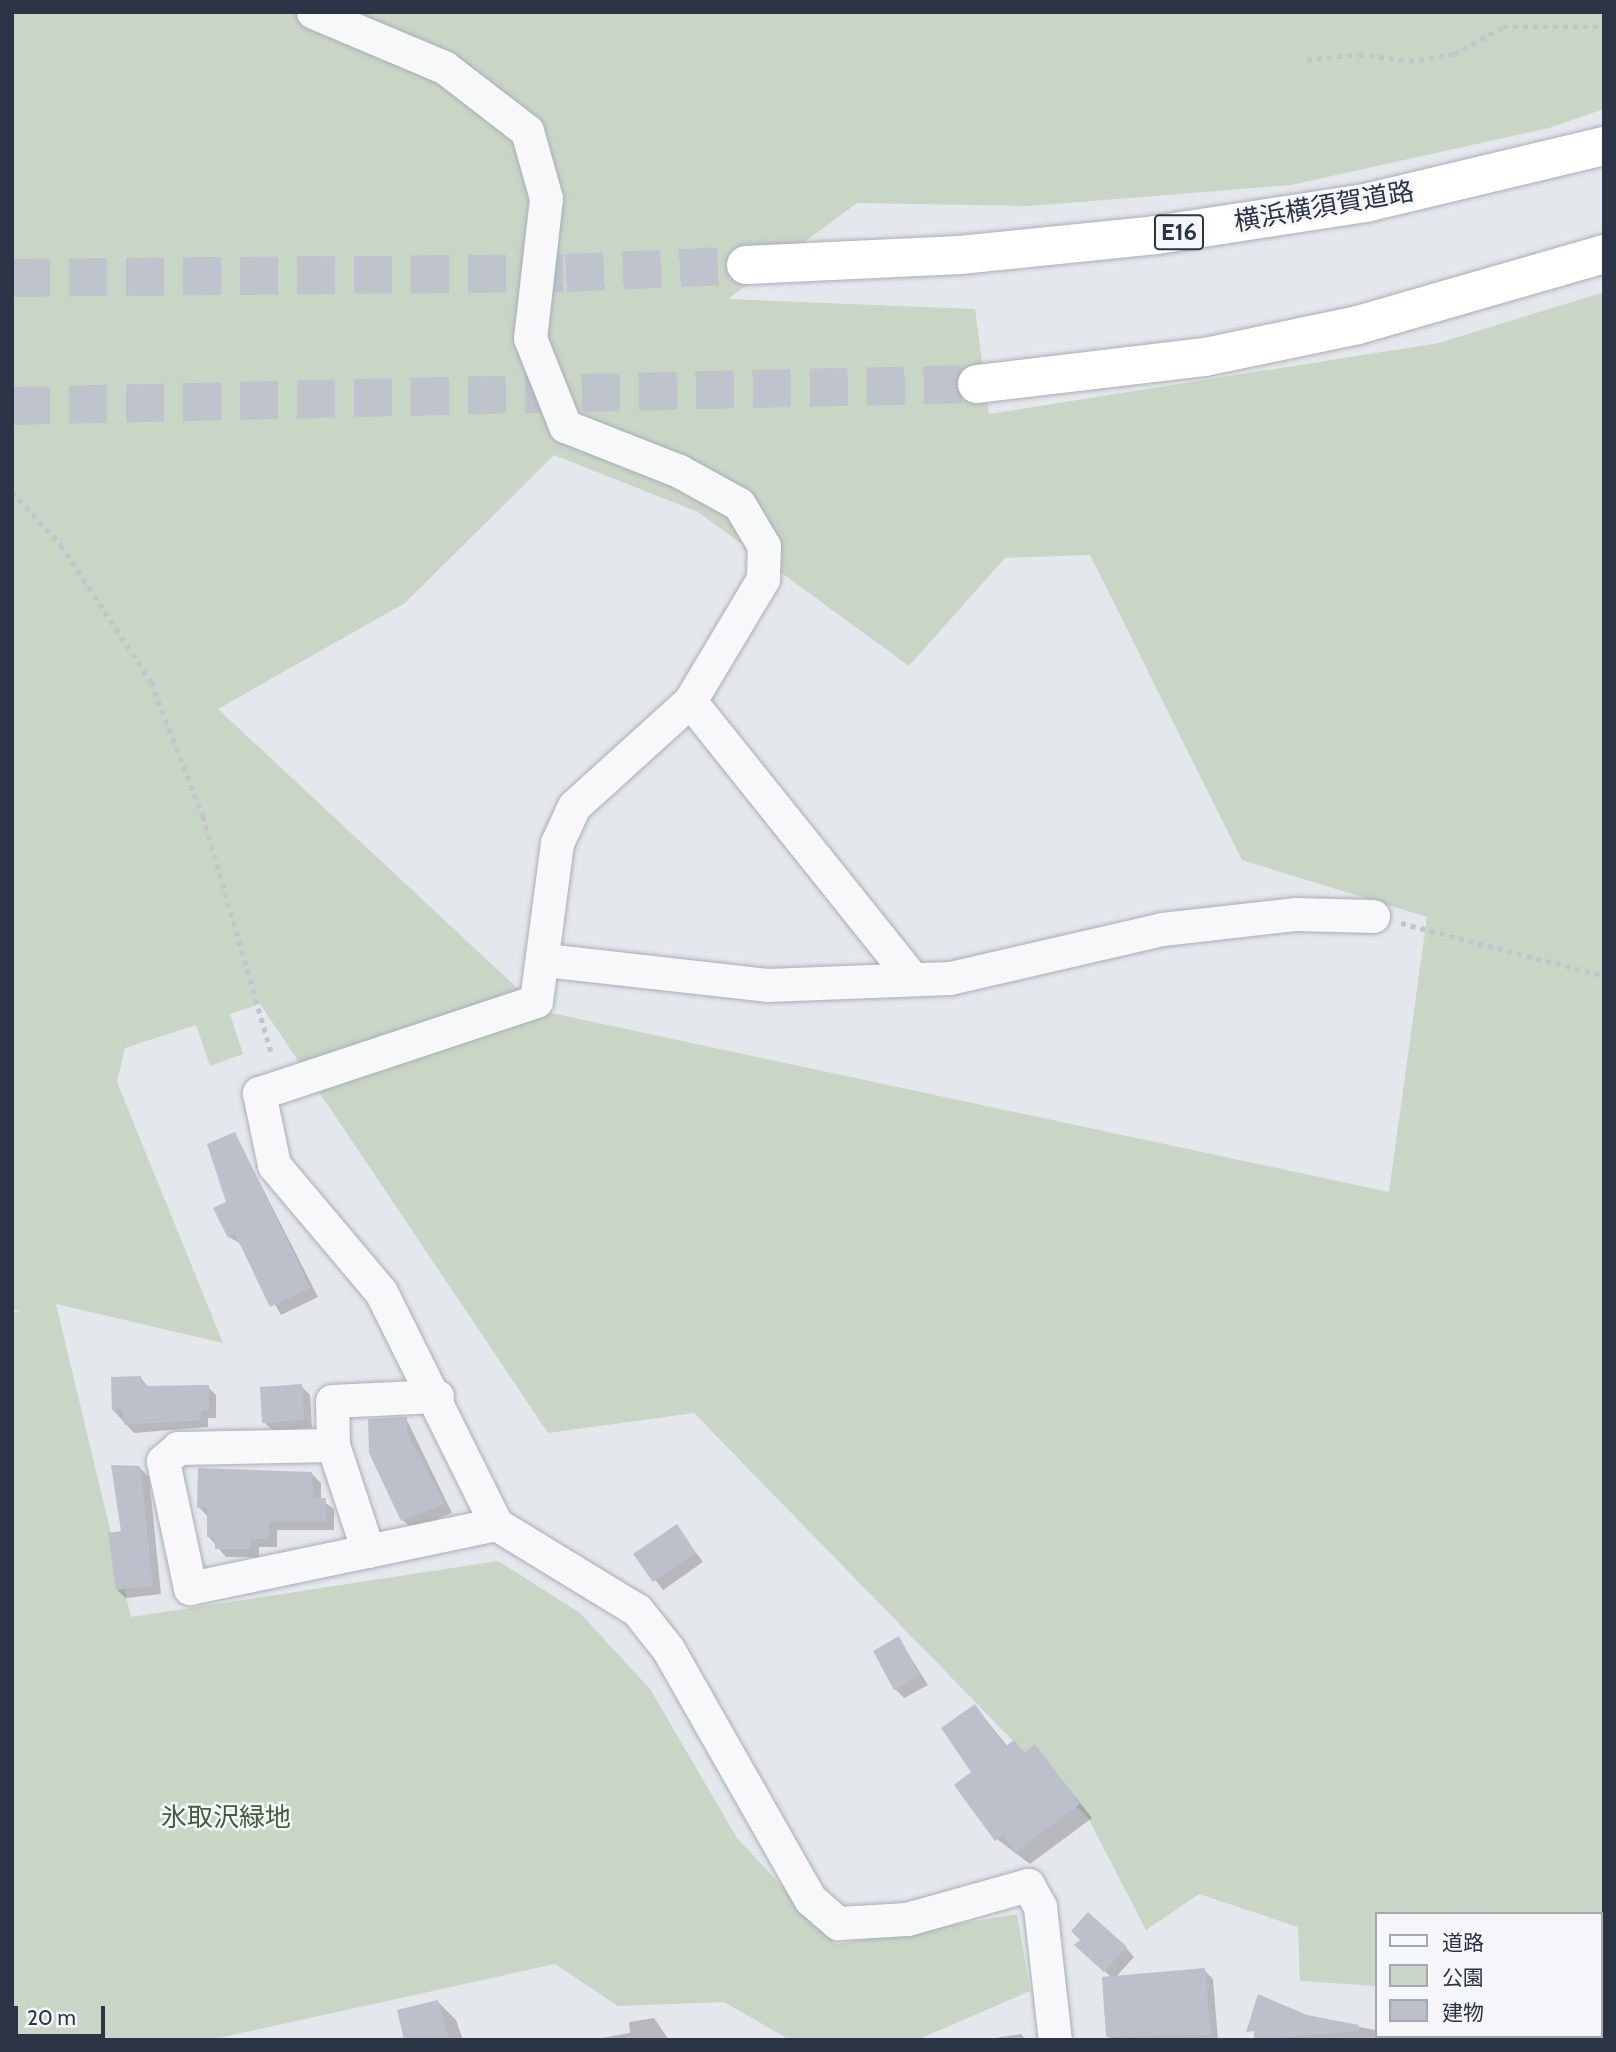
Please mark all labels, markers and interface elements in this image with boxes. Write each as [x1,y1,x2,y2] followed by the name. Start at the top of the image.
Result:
[1232,176,1416,238] street label: 横浜横須賀道路
[1153,212,1205,253] road number: E16
[161,1802,291,1834] park label: 氷取沢緑地
[1374,1912,1602,2038] legend
[1442,1930,1484,1955] text: 道路
[1442,1965,1484,1990] text: 公園
[18,1993,108,2037] scale bar
[1442,2000,1484,2025] text: 建物
[27,2005,76,2030] text: 20 m

